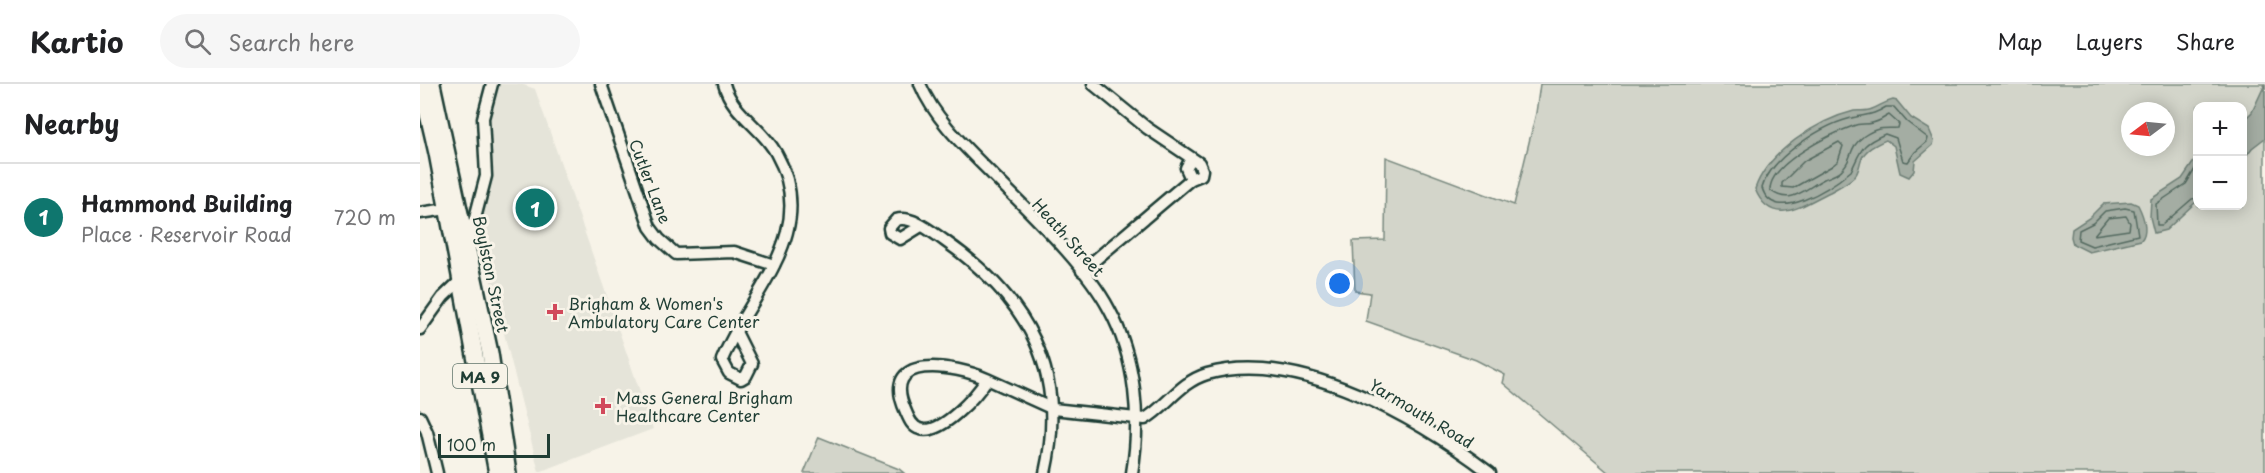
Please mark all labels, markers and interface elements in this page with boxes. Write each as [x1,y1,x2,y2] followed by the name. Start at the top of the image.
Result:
[160,14,580,68] search box
[30,20,124,63] text: Kartio
[181,25,214,58] icon: search
[229,25,354,58] text: Search here
[1998,25,2042,57] text: Map
[2075,25,2143,57] text: Layers
[2176,25,2235,57] text: Share
[2121,102,2175,156] north arrow
[2193,102,2247,210] map controls
[2193,102,2247,156] button: +
[24,104,119,143] text: Nearby
[624,135,678,227] street label: Cutler Lane
[2193,156,2247,210] button: −
[81,186,293,219] text: Hammond Building
[516,186,554,230] pin: 1
[1027,192,1111,282] street label: Heath Street
[39,202,48,232] text: 1
[334,202,396,232] text: 720 m
[468,213,516,335] street label: Boylston Street
[81,219,292,249] text: Place · Reservoir Road
[1325,269,1354,298] your location
[568,291,760,333] place label: Brigham & Women's Ambulatory Care Center
[546,303,564,321] marker: Brigham & Women's Ambulatory Care Center
[453,364,507,388] road number: MA 9
[1365,372,1479,454] street label: Yarmouth Road
[616,385,793,427] place label: Mass General Brigham Healthcare Center
[594,397,612,415] marker: Mass General Brigham Healthcare Center
[438,431,550,458] scale bar
[447,432,496,456] text: 100 m

